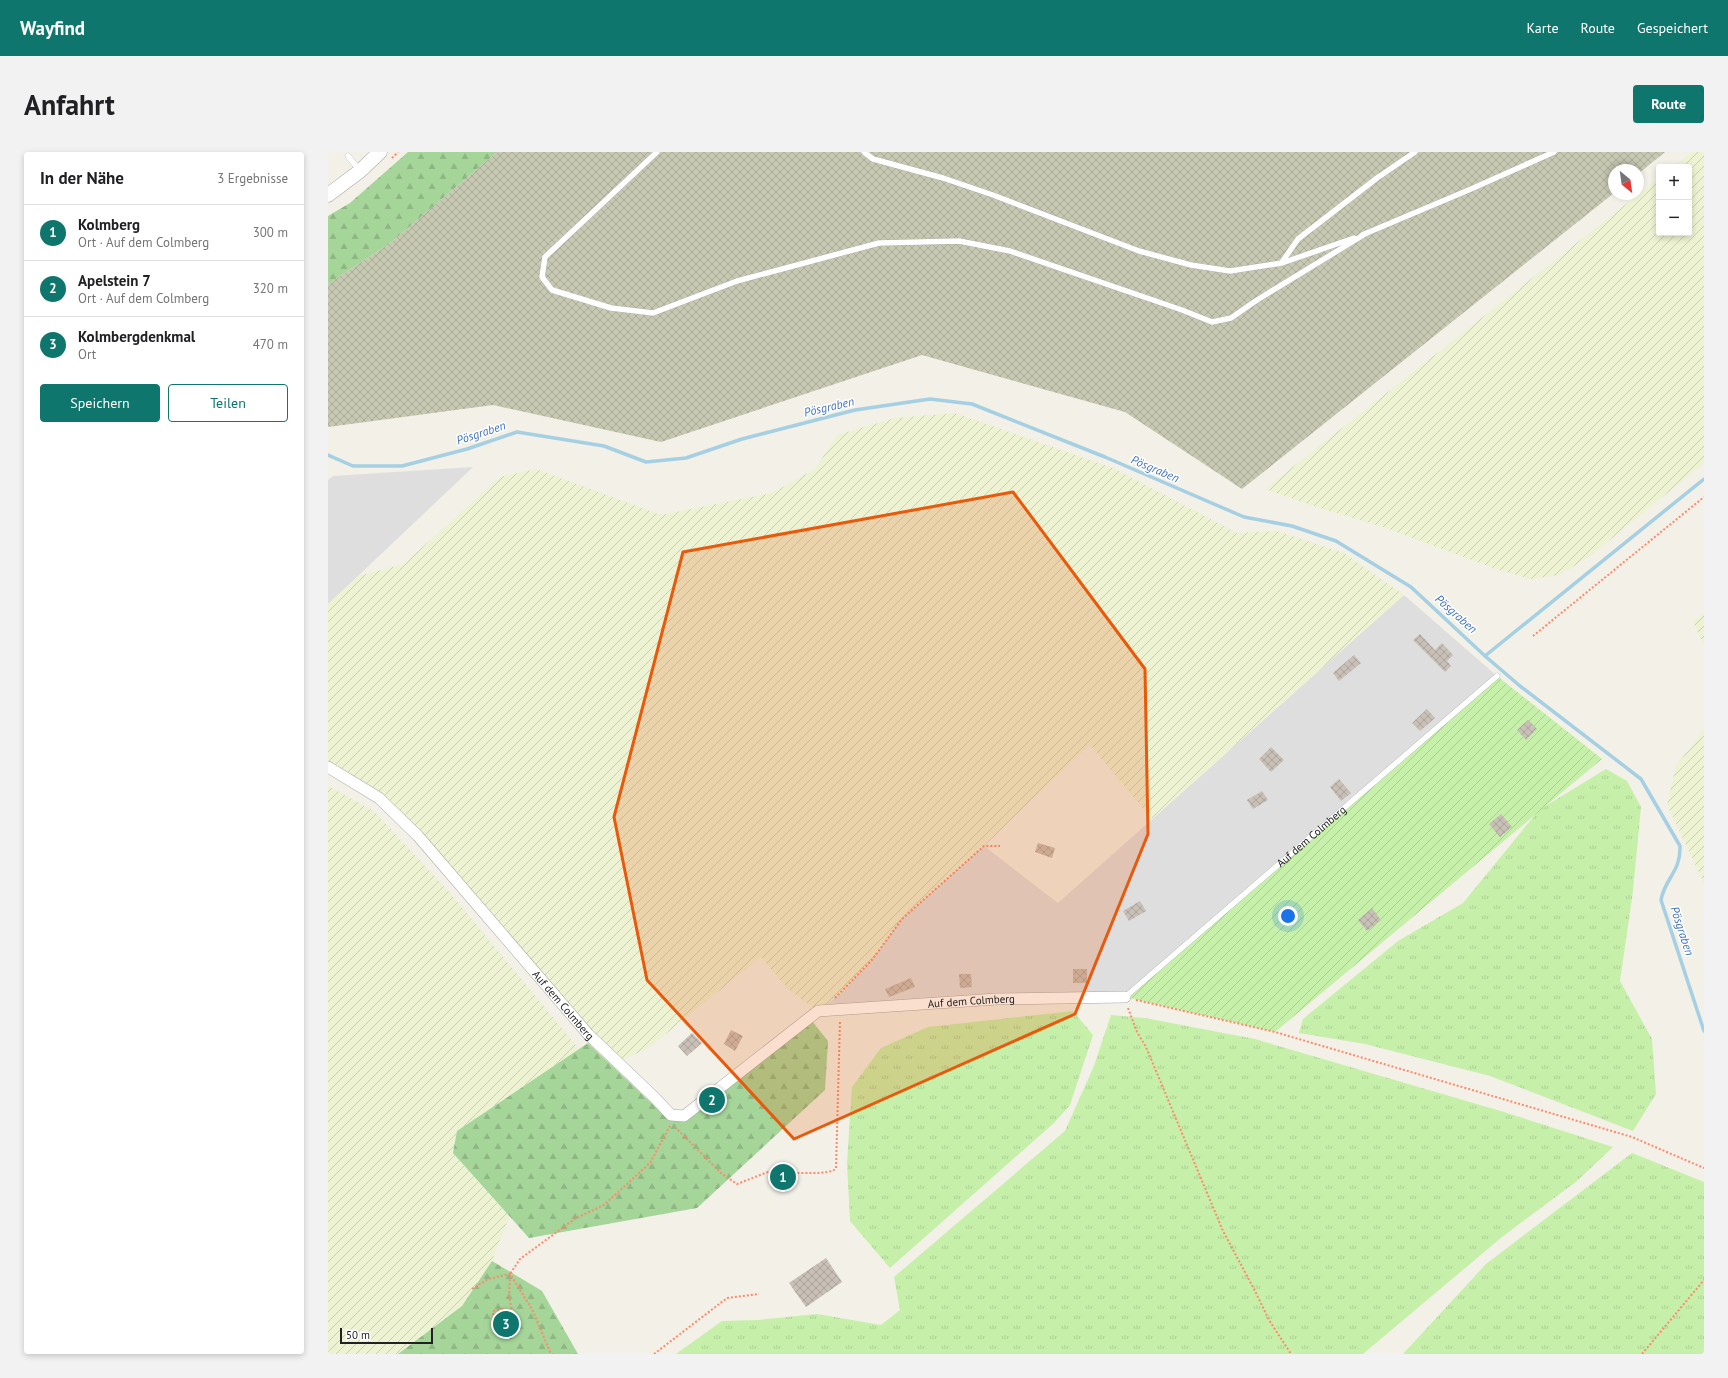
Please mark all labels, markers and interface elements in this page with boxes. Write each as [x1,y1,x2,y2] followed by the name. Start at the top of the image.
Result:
[20,16,85,40] text: Wayfind
[1527,19,1559,37] text: Karte
[1581,19,1615,37] text: Route
[1637,19,1708,37] text: Gespeichert
[1633,85,1704,123] button: Route
[24,86,115,123] text: Anfahrt
[1608,164,1644,200] north arrow
[1656,164,1692,236] map controls
[1656,164,1692,200] button: +
[40,167,124,189] text: In der Nähe
[217,170,288,187] text: 3 Ergebnisse
[1656,200,1692,236] button: −
[78,215,140,234] text: Kolmberg
[49,224,57,241] text: 1
[253,224,288,241] text: 300 m
[78,234,209,251] text: Ort · Auf dem Colmberg
[78,271,151,290] text: Apelstein 7
[49,280,57,297] text: 2
[253,280,288,297] text: 320 m
[78,290,209,307] text: Ort · Auf dem Colmberg
[78,327,195,346] text: Kolmbergdenkmal
[49,336,57,353] text: 3
[253,336,288,353] text: 470 m
[78,346,96,363] text: Ort
[40,384,160,422] button: Speichern
[168,384,288,422] button: Teilen
[802,393,855,420] water label: Pösgraben
[454,418,507,448] water label: Pösgraben
[1129,452,1182,485] water label: Pösgraben
[1432,591,1480,636] water label: Pösgraben
[1274,802,1349,870] street label: Auf dem Colmberg
[1667,904,1697,957] water label: Pösgraben
[1278,906,1298,926] your location
[529,967,597,1043] street label: Auf dem Colmberg
[927,992,1015,1011] street label: Auf dem Colmberg
[699,1085,725,1115] pin: 2
[770,1162,796,1192] pin: 1
[493,1309,519,1339] pin: 3
[340,1326,433,1345] scale bar
[346,1328,370,1342] text: 50 m

